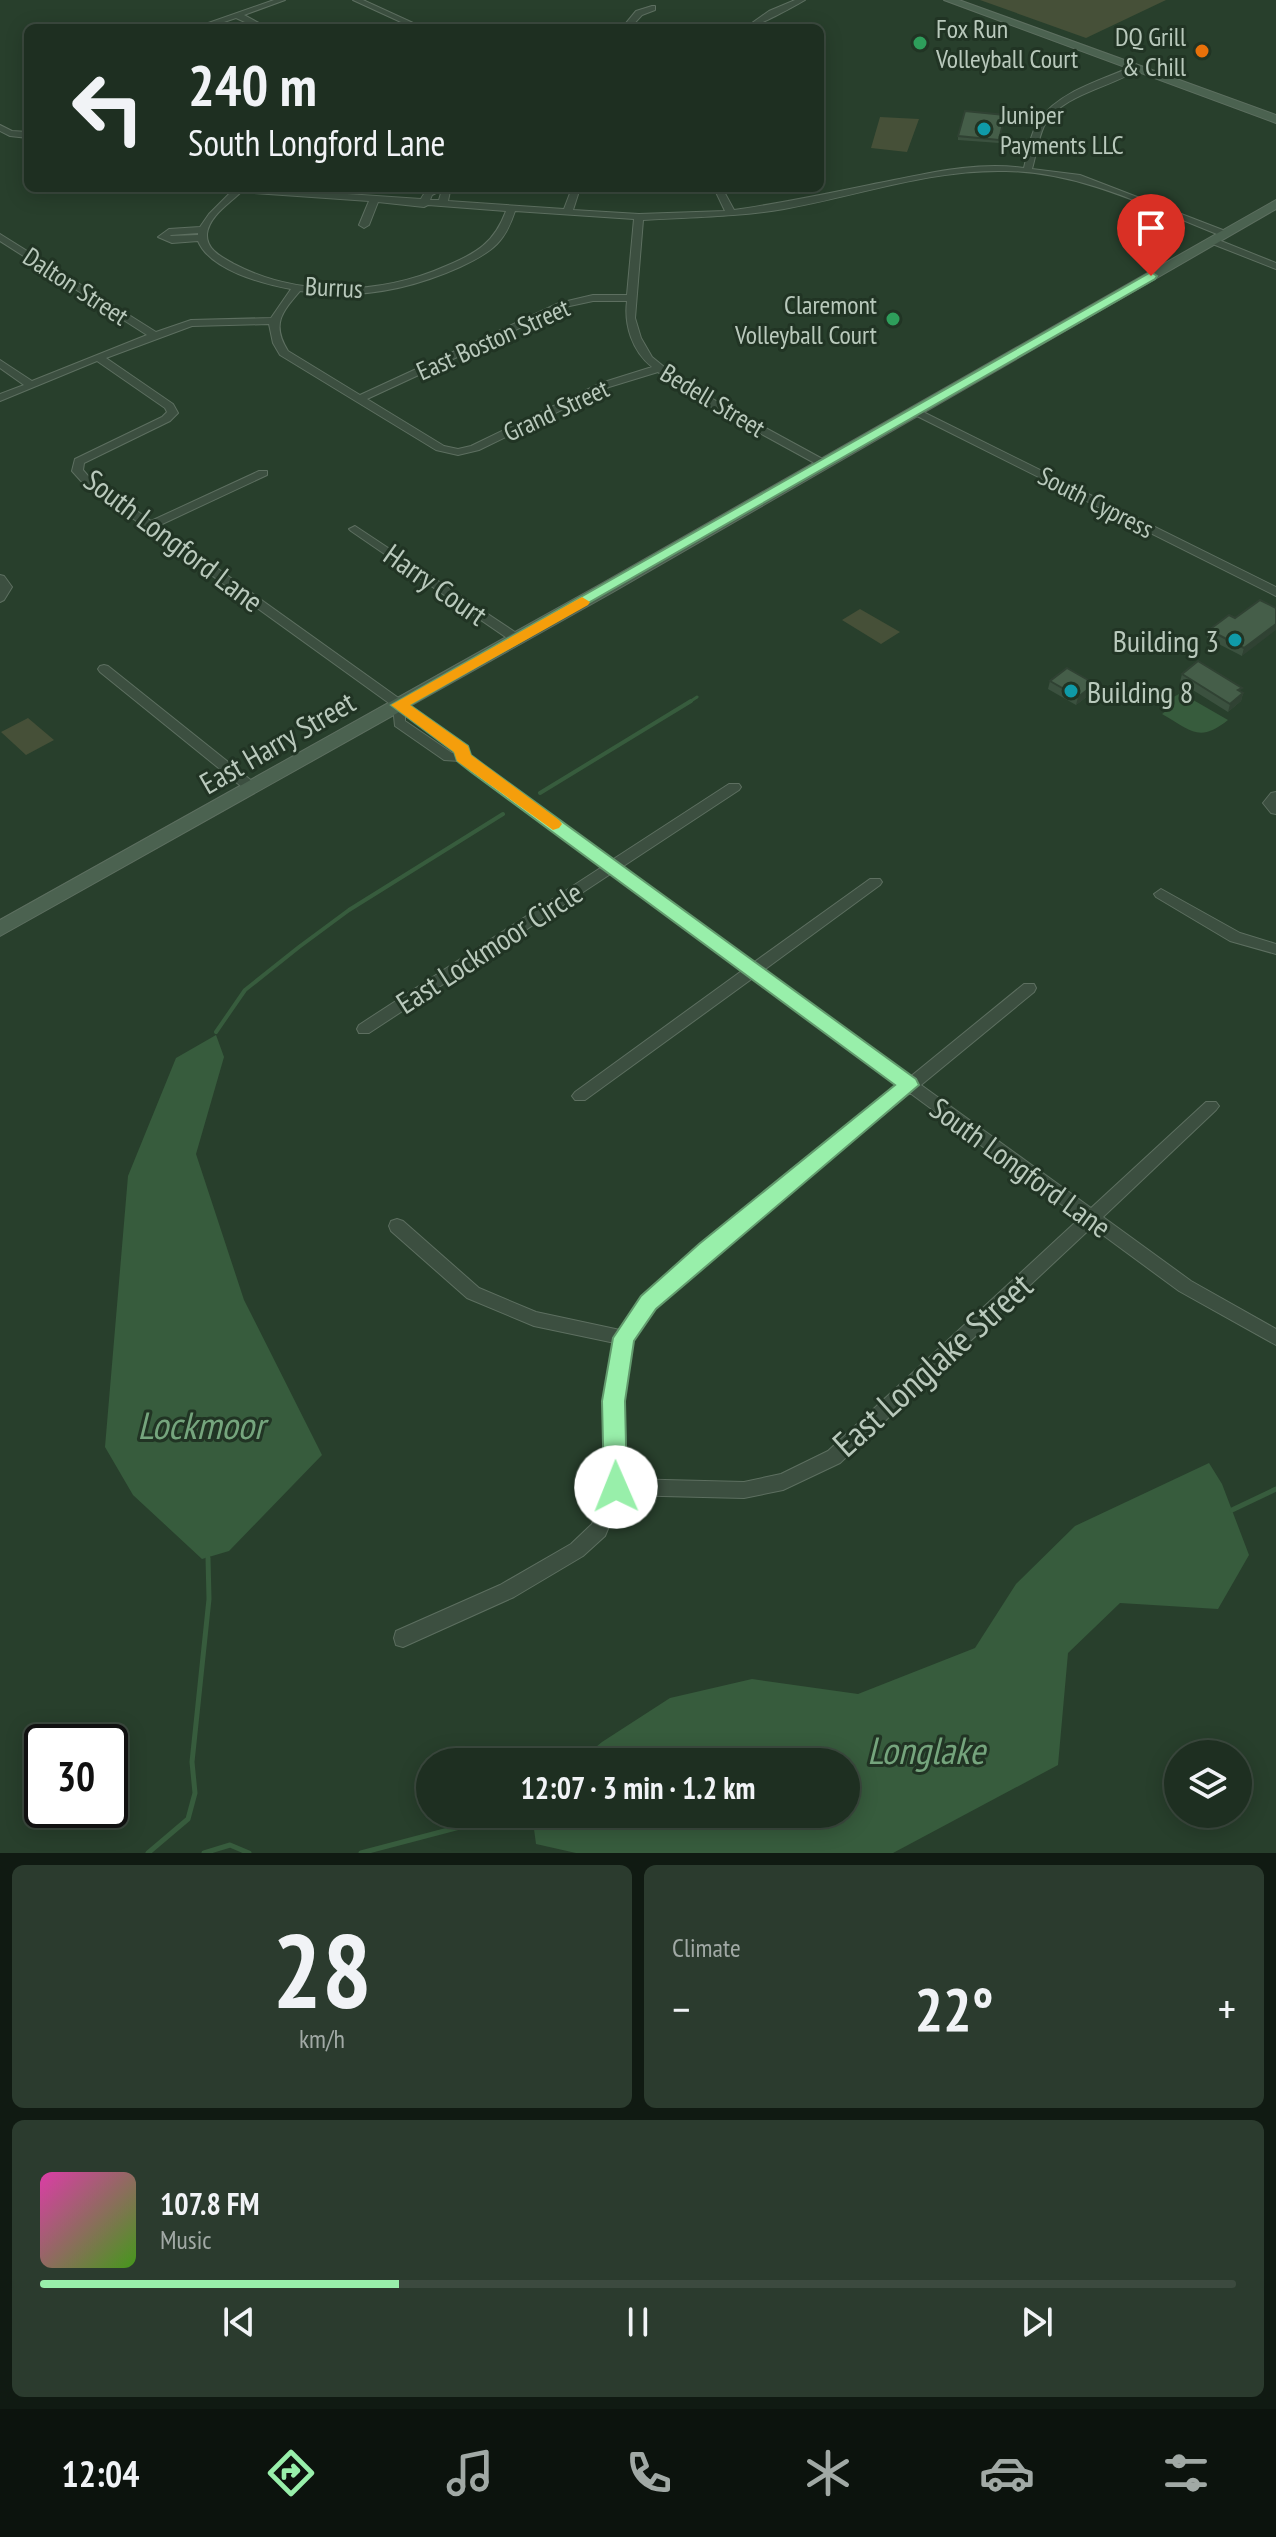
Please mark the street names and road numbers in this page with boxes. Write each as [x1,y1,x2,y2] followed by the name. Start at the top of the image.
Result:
[17,240,135,332] street label: Dalton Street
[304,269,364,305] street label: Burrus
[411,291,575,387] street label: East Boston Street
[655,356,771,444] street label: Bedell Street
[498,371,614,449] street label: Grand Street
[1033,459,1159,545] street label: South Cypress
[77,460,271,620] street label: South Longford Lane
[377,534,496,634] street label: Harry Court
[192,681,362,802] street label: East Harry Street
[388,872,590,1022] street label: East Lockmoor Circle
[923,1088,1119,1246] street label: South Longford Lane
[822,1262,1042,1466] street label: East Longlake Street

